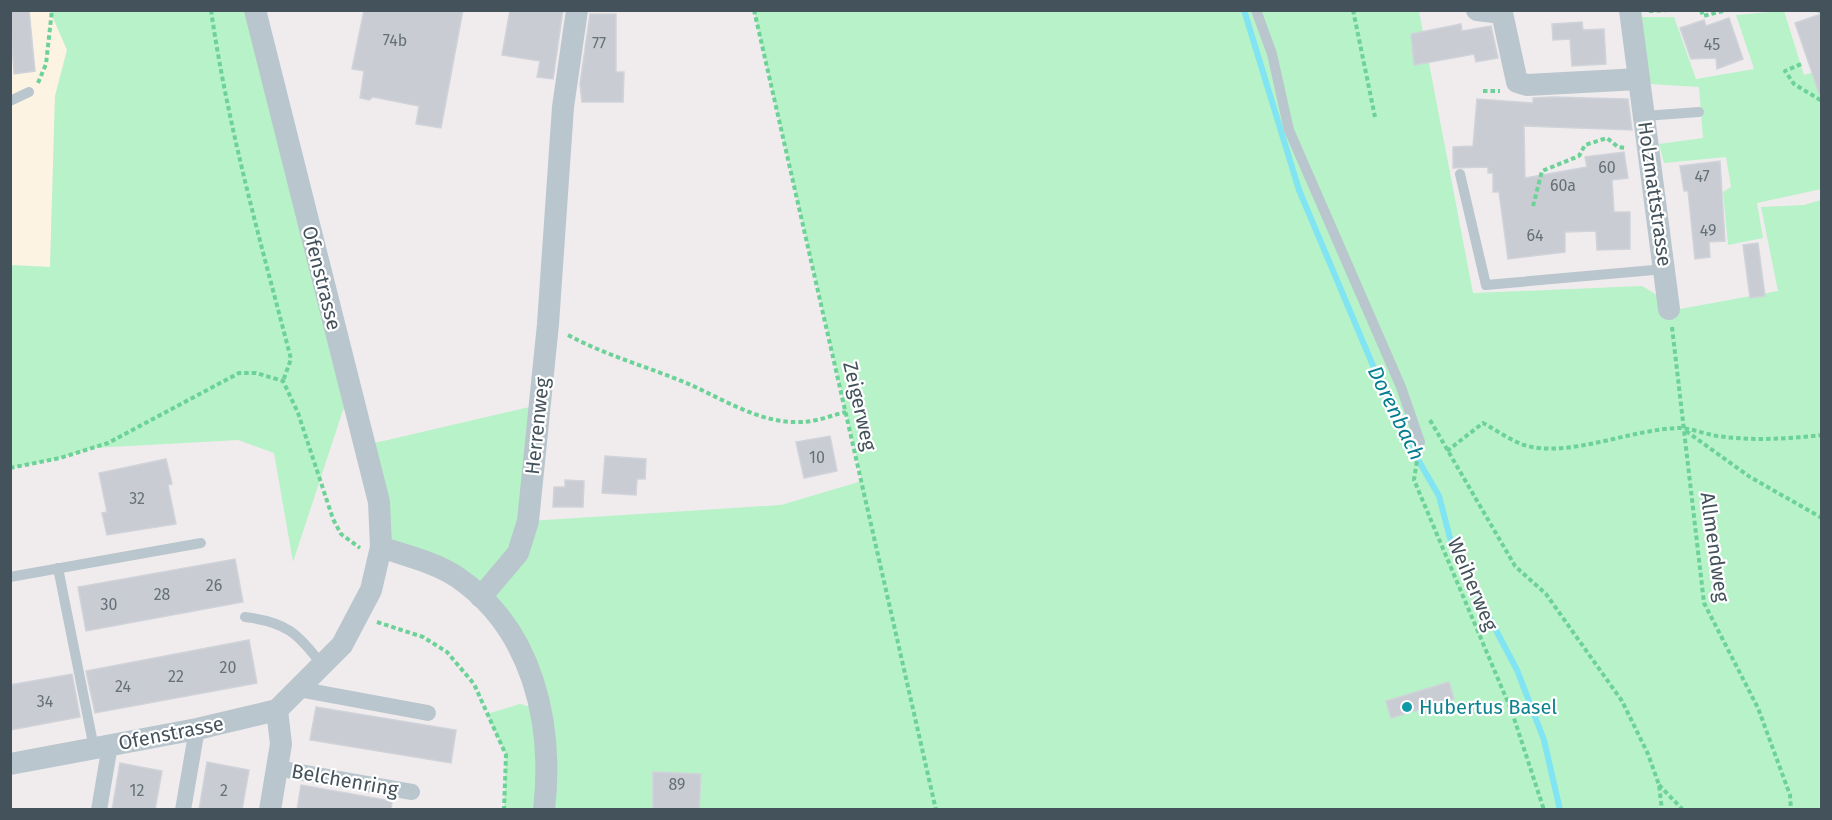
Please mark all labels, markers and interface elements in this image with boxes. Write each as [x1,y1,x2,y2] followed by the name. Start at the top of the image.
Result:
[383,31,407,50] house number: 74b
[592,34,606,53] house number: 77
[1704,35,1720,54] house number: 45
[1633,120,1677,268] street label: Holzmattstrasse
[1598,158,1616,177] house number: 60
[1694,167,1710,186] house number: 47
[1550,176,1576,195] house number: 60a
[1700,221,1716,240] house number: 49
[297,223,347,333] street label: Ofenstrasse
[1526,226,1544,245] house number: 64
[838,359,882,454] street label: Zeigerweg
[1362,361,1430,465] water label: Dorenbach
[520,376,554,476] street label: Herrenweg
[809,448,825,467] house number: 10
[129,489,145,508] house number: 32
[1695,491,1735,604] street label: Allmendweg
[1443,534,1504,635] street label: Weiherweg
[206,576,222,595] house number: 26
[154,585,171,604] house number: 28
[101,595,118,614] house number: 30
[220,658,236,677] house number: 20
[168,667,184,686] house number: 22
[115,677,131,696] house number: 24
[37,692,54,711] house number: 34
[1419,695,1557,719] place label: Hubertus Basel
[1400,700,1414,714] marker: Hubertus Basel
[116,711,226,755] street label: Ofenstrasse
[290,759,401,801] street label: Belchenring
[669,775,685,794] house number: 89
[130,781,144,800] house number: 12
[220,781,228,800] house number: 2

